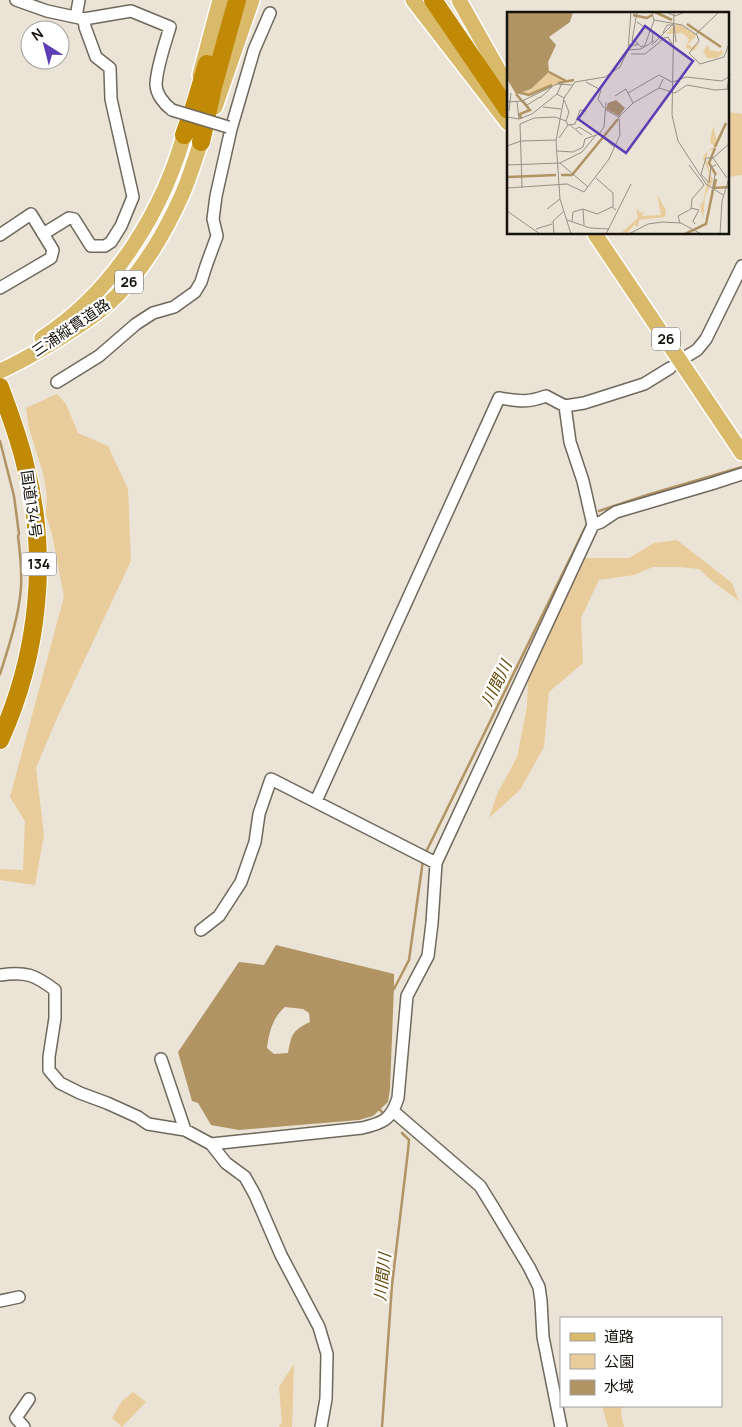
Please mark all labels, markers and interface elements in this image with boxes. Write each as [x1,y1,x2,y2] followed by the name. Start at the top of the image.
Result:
[507,12,730,235] inset map
[20,20,70,70] north arrow
[27,23,47,45] text: N
[115,270,143,294] road number: 26
[28,294,114,361] street label: 三浦縦貫道路
[652,328,680,350] road number: 26
[16,469,47,539] street label: 国道134号
[22,552,56,576] road number: 134
[476,655,517,709] water label: 川間川
[369,1250,396,1302] water label: 川間川
[560,1317,722,1407] legend
[604,1326,634,1347] text: 道路
[604,1351,634,1372] text: 公園
[604,1376,634,1397] text: 水域

